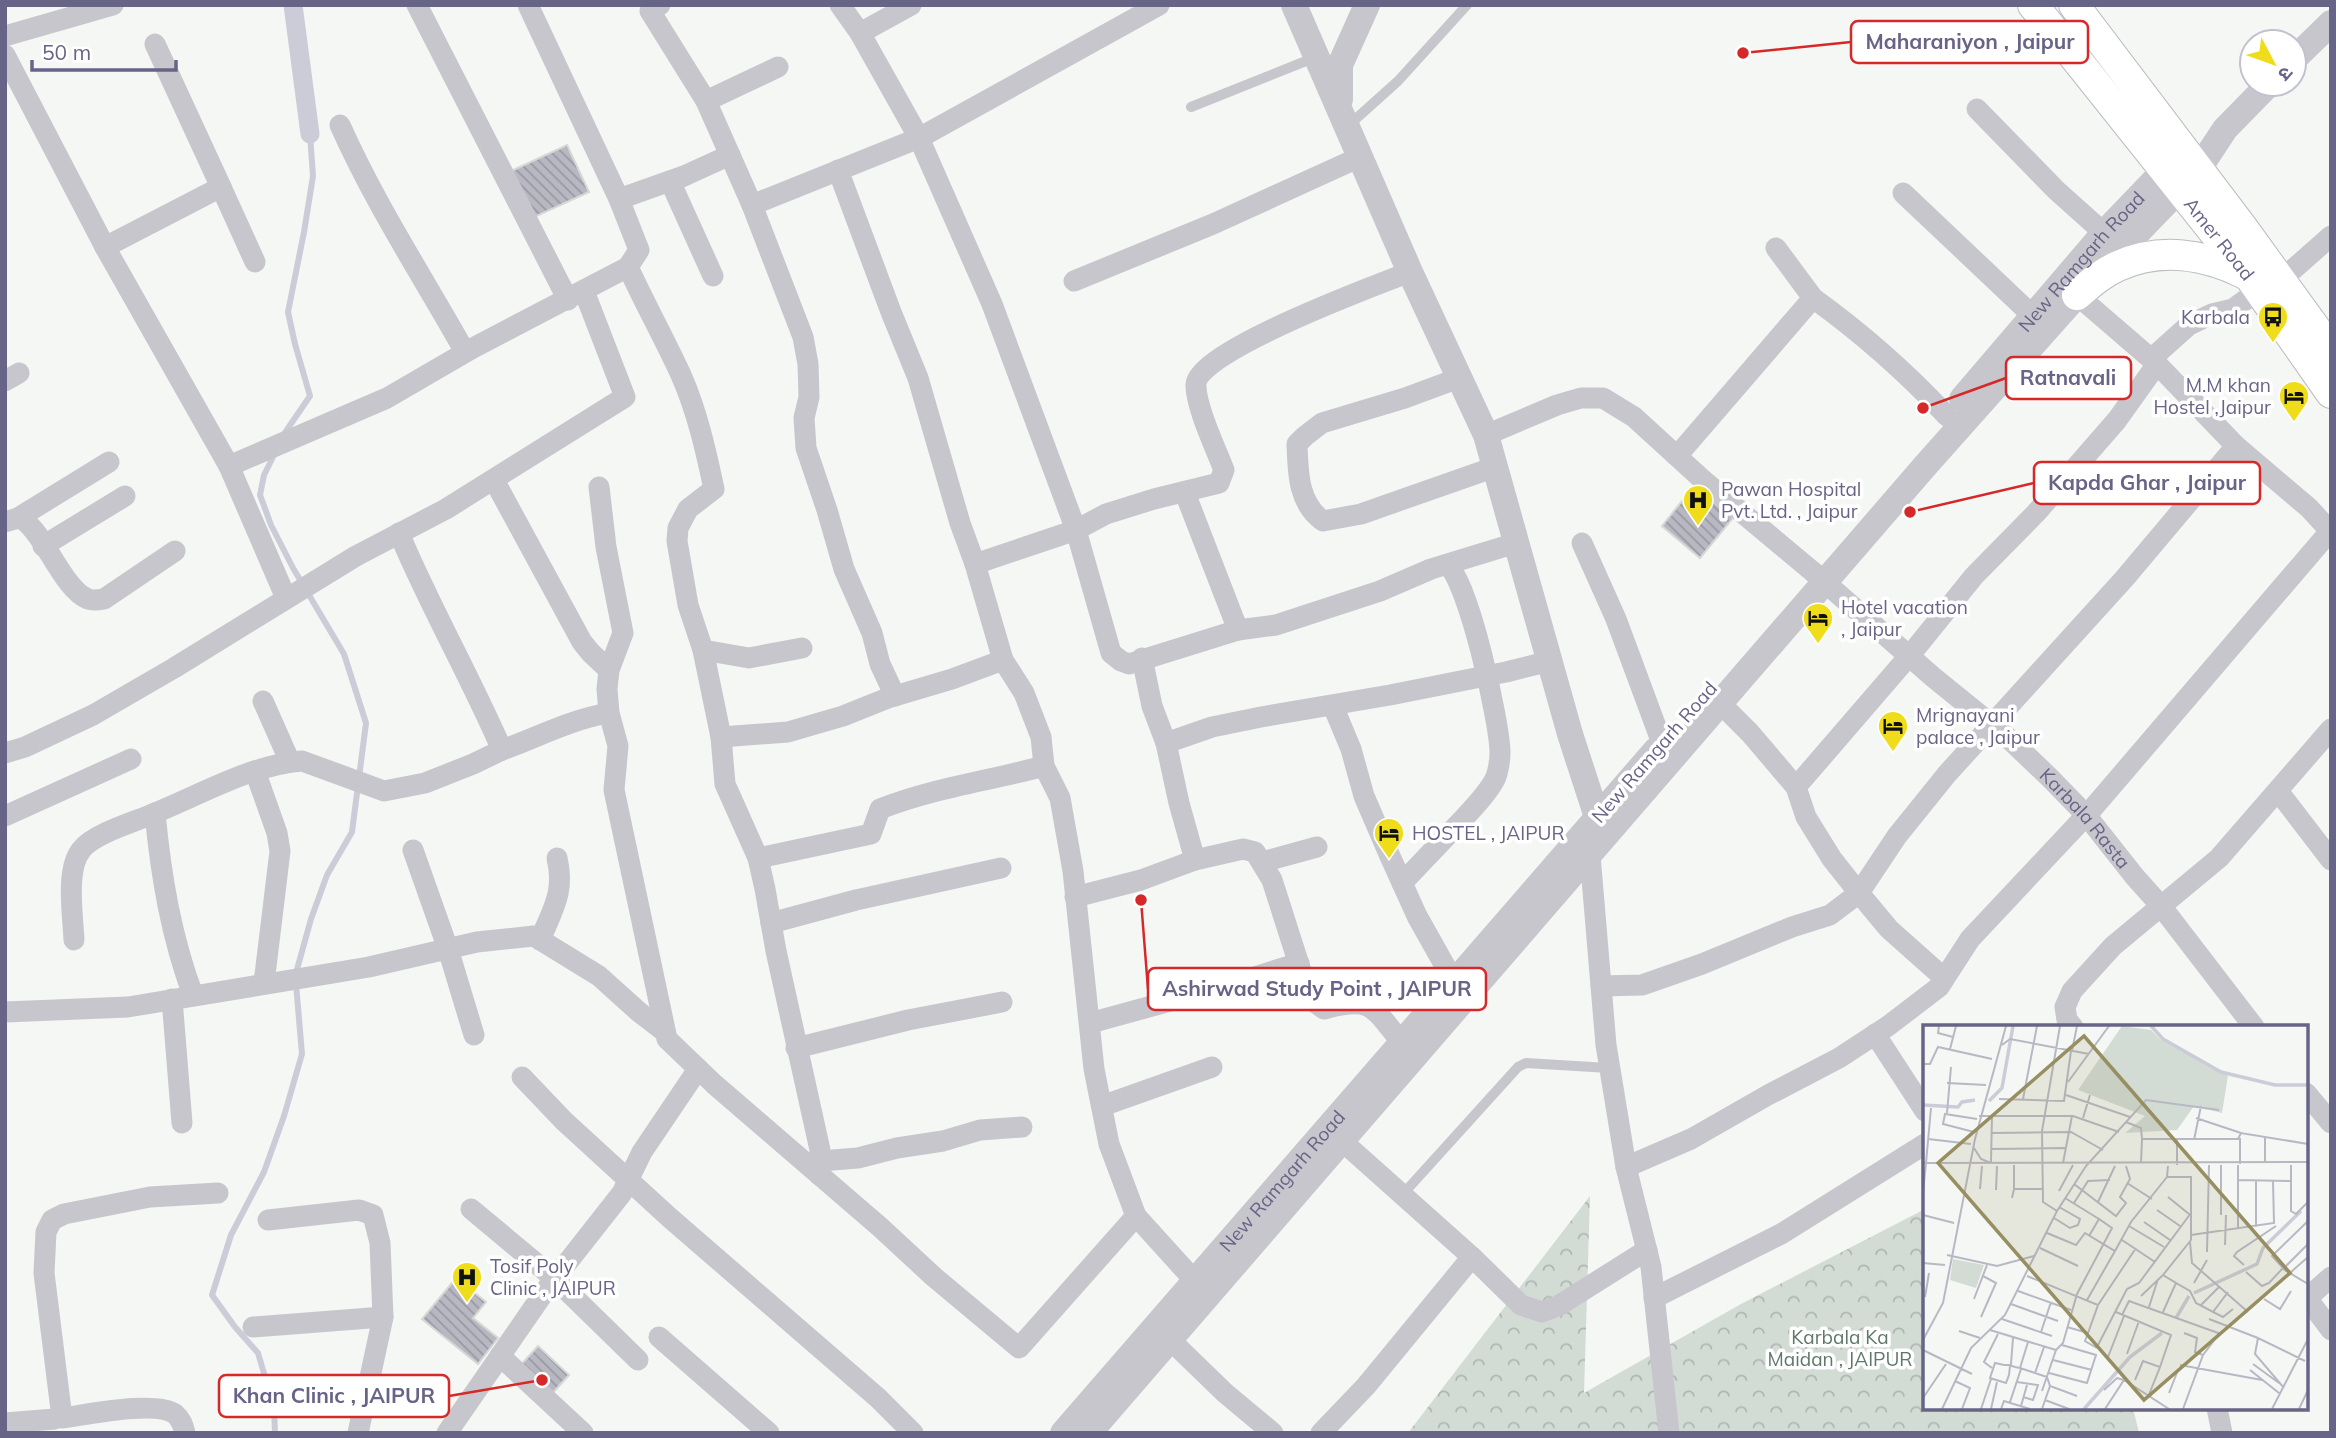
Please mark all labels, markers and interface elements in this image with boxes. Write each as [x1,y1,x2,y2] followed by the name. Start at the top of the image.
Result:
[1851,21,2088,63] callout: Maharaniyon , Jaipur
[32,28,175,72] scale bar
[1865,28,2075,54] text: Maharaniyon , Jaipur
[2238,28,2308,98] north arrow
[42,39,91,65] text: 50 m
[2273,62,2299,87] text: उ
[2013,186,2150,337] street label: New Ramgarh Road
[2179,192,2260,285] street label: Amer Road
[2256,300,2290,344] bus stop icon: Karbala
[2181,305,2250,329] place label: Karbala
[2006,357,2131,399] callout: Ratnavali
[2020,364,2116,390] text: Ratnavali
[2154,373,2271,419] place label: M.M khan Hostel ,Jaipur
[2277,379,2311,423] hotel icon: M.M khan Hostel ,Jaipur
[2034,462,2260,504] callout: Kapda Ghar , Jaipur
[2048,469,2247,495] text: Kapda Ghar , Jaipur
[1721,477,1861,523] place label: Pawan Hospital Pvt. Ltd. , Jaipur
[1681,483,1715,527] hospital icon: Pawan Hospital Pvt. Ltd. , Jaipur
[1841,595,1968,641] place label: Hotel vacation , Jaipur
[1801,601,1835,645] hotel icon: Hotel vacation , Jaipur
[1586,676,1722,828] street label: New Ramgarh Road
[1916,703,2040,749] place label: Mrignayani palace , Jaipur
[1876,709,1910,753] hotel icon: Mrignayani palace , Jaipur
[2035,763,2136,873] street label: Karbala Rasta
[1372,816,1406,860] hotel icon: HOSTEL , JAIPUR
[1412,821,1565,845] place label: HOSTEL , JAIPUR
[1148,968,1486,1010] callout: Ashirwad Study Point , JAIPUR
[1162,975,1472,1001] text: Ashirwad Study Point , JAIPUR
[1923,1025,2308,1410] inset map
[1214,1105,1350,1256] street label: New Ramgarh Road
[490,1254,616,1300] place label: Tosif Poly Clinic , JAIPUR
[450,1260,484,1304] hospital icon: Tosif Poly Clinic , JAIPUR
[1768,1325,1912,1371] park label: Karbala Ka Maidan , JAIPUR
[219,1375,449,1417] callout: Khan Clinic , JAIPUR
[233,1382,435,1408] text: Khan Clinic , JAIPUR

